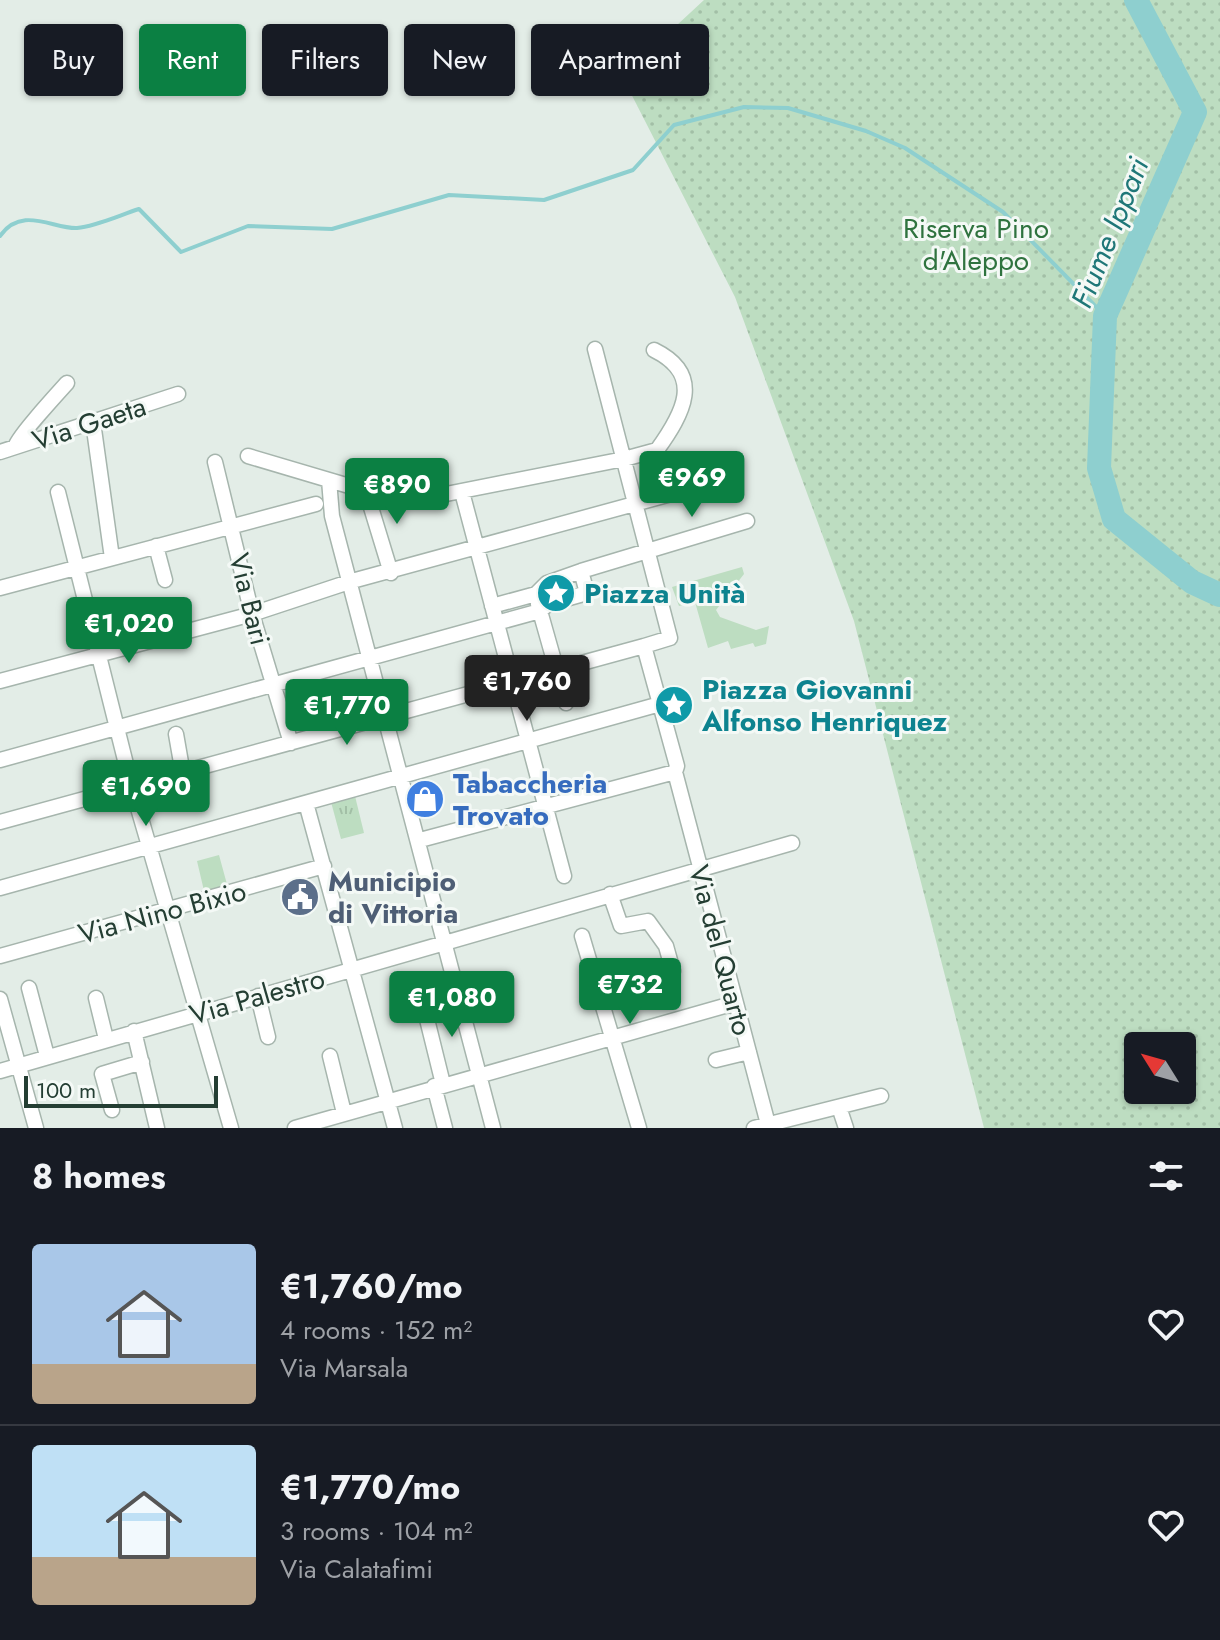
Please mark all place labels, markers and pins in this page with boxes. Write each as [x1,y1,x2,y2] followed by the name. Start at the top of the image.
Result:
[645,451,739,519] pin: €969
[350,458,444,526] pin: €890
[535,572,577,614] place icon: Piazza Unità
[584,573,745,614] place label: Piazza Unità
[64,597,194,665] pin: €1,020
[462,655,592,723] pin: €1,760
[701,669,947,742] place label: Piazza Giovanni Alfonso Henriquez
[282,679,412,747] pin: €1,770
[653,684,695,726] place icon: Piazza Giovanni Alfonso Henriquez
[81,760,211,828] pin: €1,690
[453,763,607,836] place label: Tabaccheria Trovato
[404,778,446,820] shop icon: Tabaccheria Trovato
[328,861,458,934] place label: Municipio di Vittoria
[279,876,321,918] public building icon: Municipio di Vittoria
[583,958,677,1026] pin: €732
[387,971,517,1039] pin: €1,080

